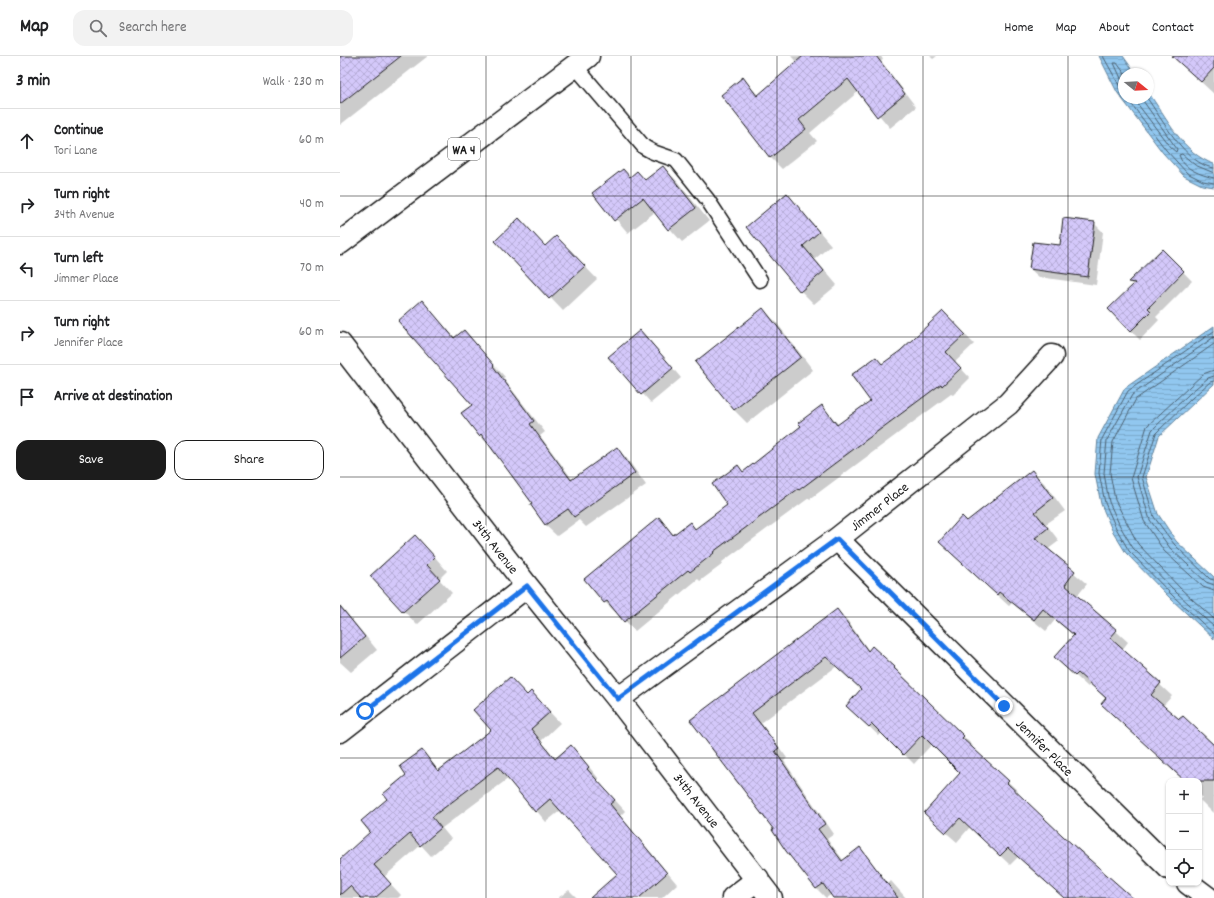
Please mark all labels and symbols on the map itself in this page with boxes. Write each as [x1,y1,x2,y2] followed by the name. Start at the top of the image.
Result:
[1118,68,1154,104] north arrow
[448,138,480,160] road number: WA 4
[847,478,914,537] street label: Jimmer Place
[466,515,522,579] street label: 34th Avenue
[995,697,1013,715] route end
[356,702,374,720] route start
[1010,715,1077,782] street label: Jennifer Place
[667,769,723,833] street label: 34th Avenue

